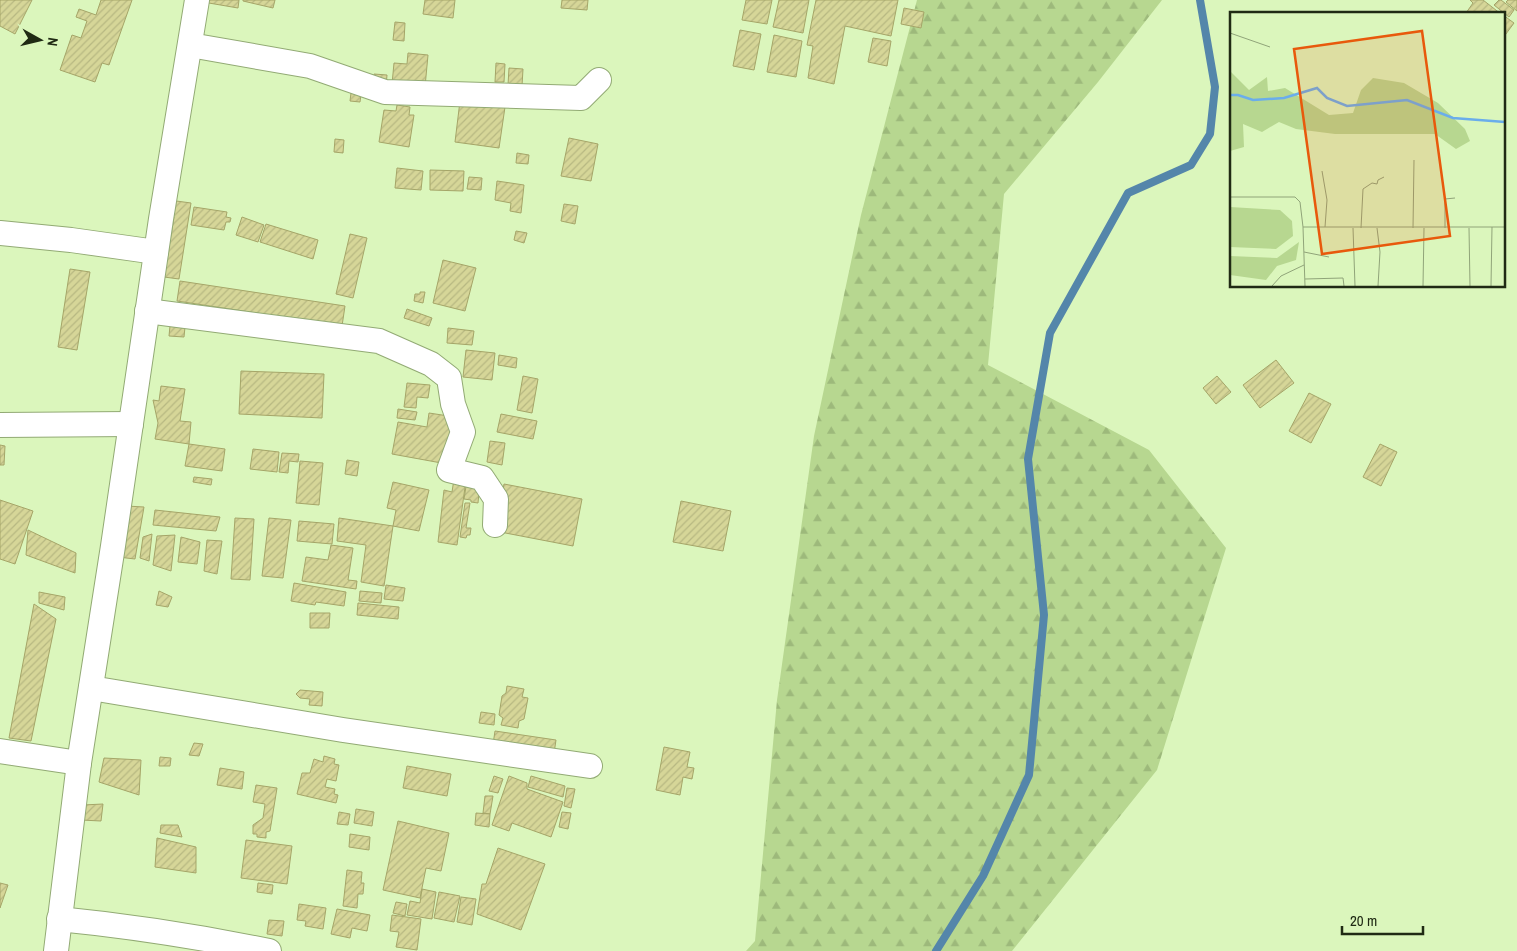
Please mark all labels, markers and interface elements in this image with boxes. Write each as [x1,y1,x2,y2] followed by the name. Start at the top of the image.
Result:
[1230,12,1504,288] inset map
[15,15,65,65] north arrow
[43,36,62,47] text: N
[1342,904,1423,936] scale bar
[1350,910,1377,931] text: 20 m

